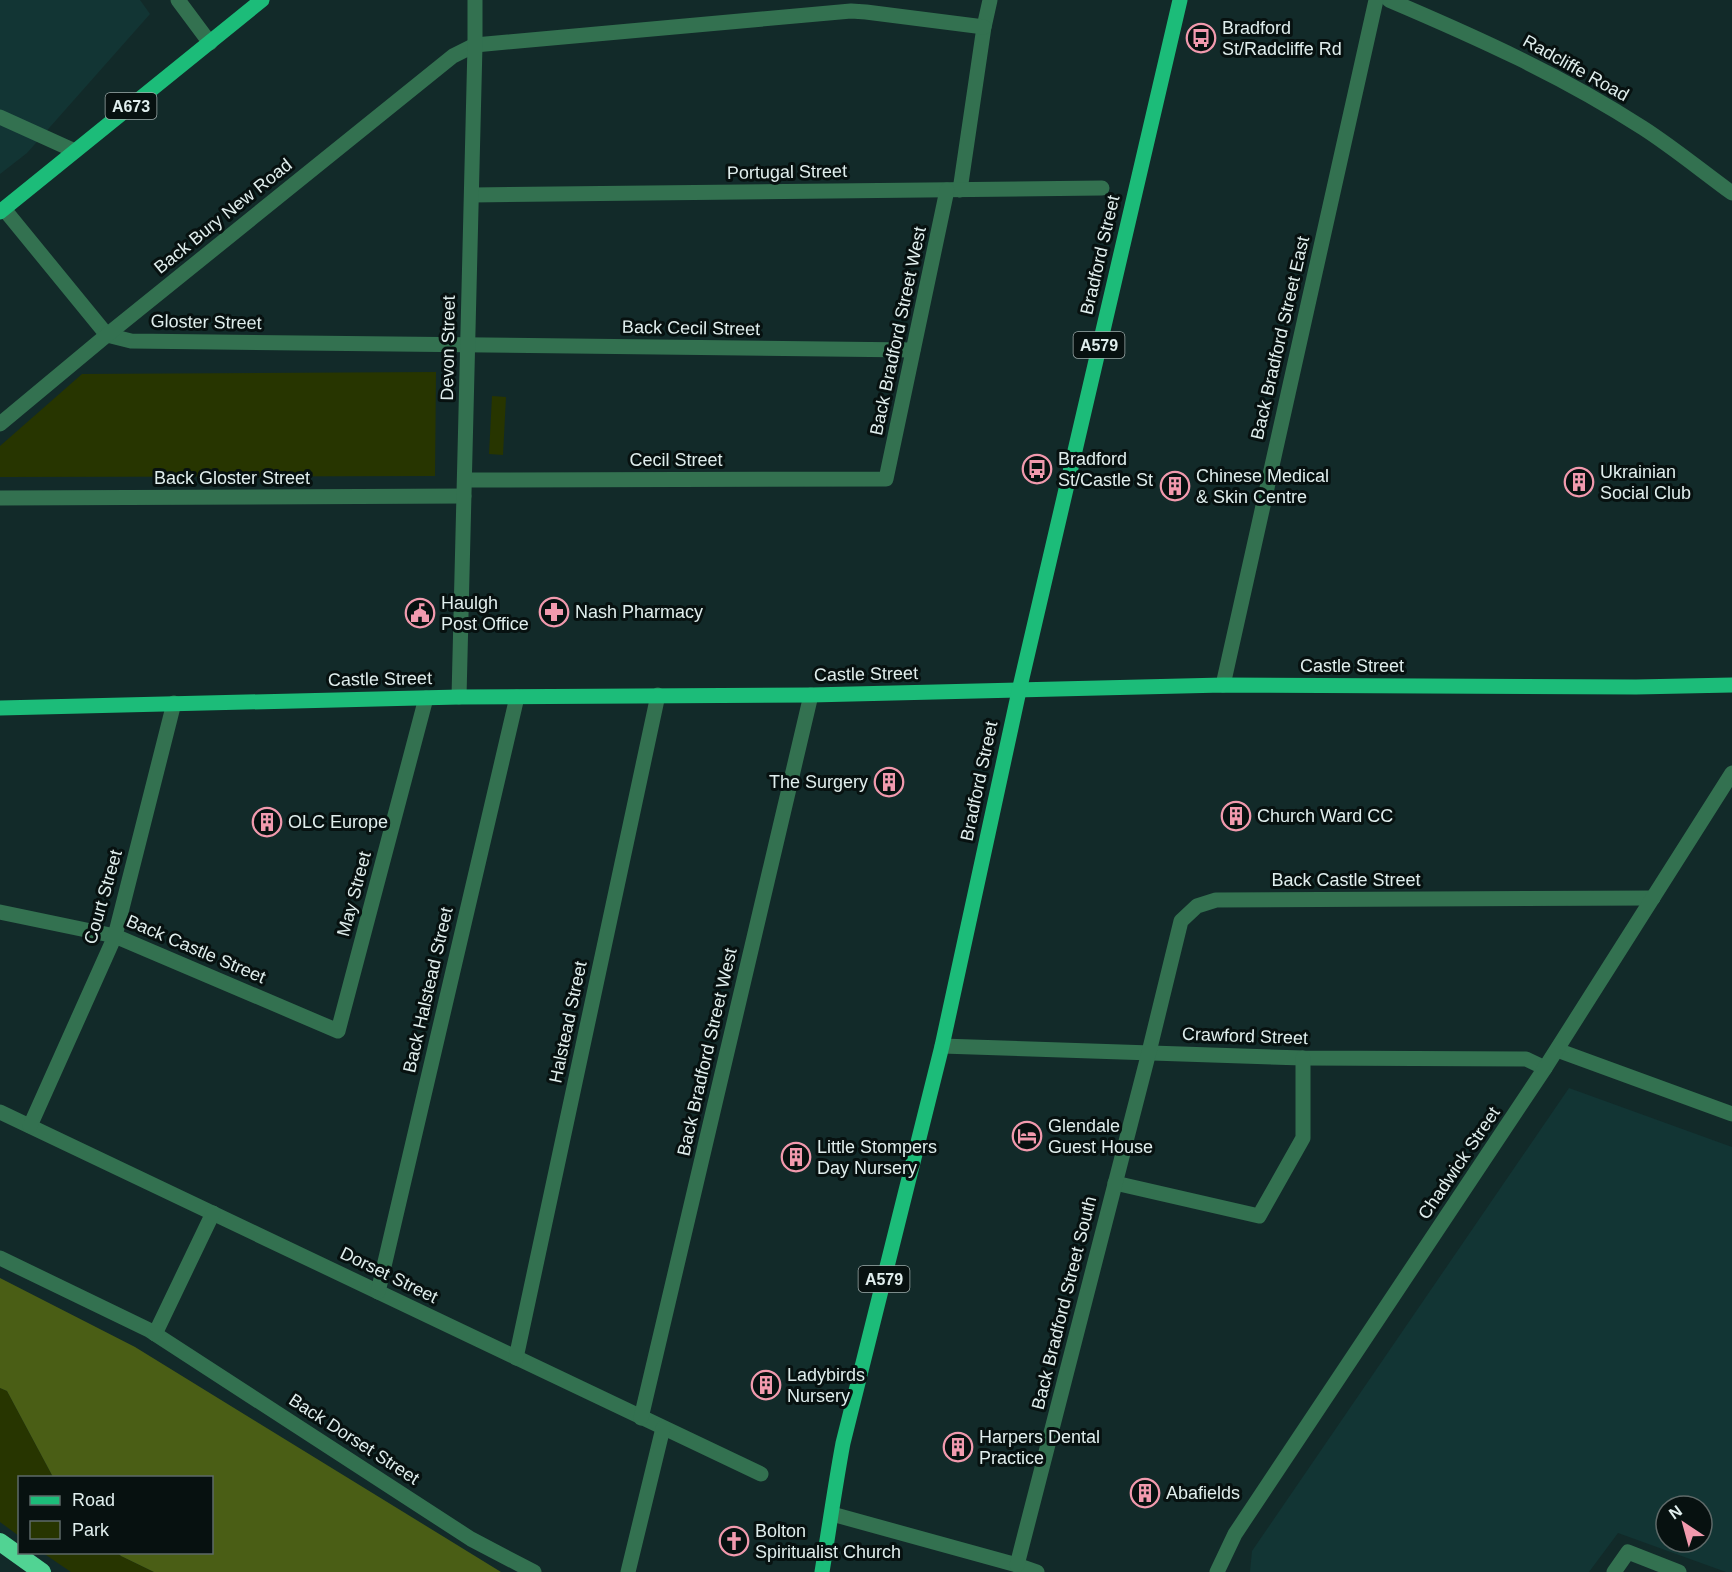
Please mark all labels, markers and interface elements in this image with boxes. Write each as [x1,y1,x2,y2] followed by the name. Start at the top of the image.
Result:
[1222,18,1342,59] place label: Bradford St/Radcliffe Rd
[1185,22,1217,54] bus stop icon: Bradford St/Radcliffe Rd
[1520,31,1632,105] street label: Radcliffe Road
[106,93,156,119] road number: A673
[150,154,296,278] street label: Back Bury New Road
[727,161,847,183] street label: Portugal Street
[1077,193,1123,317] street label: Bradford Street
[866,225,930,437] street label: Back Bradford Street West
[1247,234,1313,442] street label: Back Bradford Street East
[437,295,459,401] street label: Devon Street
[150,311,262,333] street label: Gloster Street
[622,317,760,339] street label: Back Cecil Street
[1074,332,1124,358] road number: A579
[1058,449,1153,490] place label: Bradford St/Castle St
[629,450,723,470] street label: Cecil Street
[1021,453,1053,485] bus stop icon: Bradford St/Castle St
[1600,462,1691,503] place label: Ukrainian Social Club
[1196,466,1329,507] place label: Chinese Medical & Skin Centre
[1563,466,1595,498] building icon: Ukrainian Social Club
[154,468,310,488] street label: Back Gloster Street
[1159,470,1191,502] building icon: Chinese Medical & Skin Centre
[441,593,529,634] place label: Haulgh Post Office
[538,596,570,628] pharmacy icon: Nash Pharmacy
[404,597,436,629] public building icon: Haulgh Post Office
[575,602,703,622] place label: Nash Pharmacy
[1300,656,1404,676] street label: Castle Street
[814,663,918,685] street label: Castle Street
[328,668,432,690] street label: Castle Street
[957,719,1001,843] street label: Bradford Street
[873,766,905,798] building icon: The Surgery
[769,772,868,792] place label: The Surgery
[1220,800,1252,832] building icon: Church Ward CC
[251,806,283,838] building icon: OLC Europe
[1257,806,1393,826] place label: Church Ward CC
[288,812,388,832] place label: OLC Europe
[80,848,126,946] street label: Court Street
[333,849,375,939] street label: May Street
[1271,870,1421,890] street label: Back Castle Street
[399,905,457,1075] street label: Back Halstead Street
[123,911,269,987] street label: Back Castle Street
[673,946,741,1158] street label: Back Bradford Street West
[545,959,591,1085] street label: Halstead Street
[1182,1024,1308,1048] street label: Crawford Street
[1414,1103,1504,1223] street label: Chadwick Street
[1048,1116,1153,1157] place label: Glendale Guest House
[1011,1120,1043,1152] hotel icon: Glendale Guest House
[817,1137,937,1178] place label: Little Stompers Day Nursery
[780,1141,812,1173] building icon: Little Stompers Day Nursery
[1028,1194,1100,1412] street label: Back Bradford Street South
[337,1243,441,1307] street label: Dorset Street
[858,1266,910,1292] road number: A579
[787,1365,865,1406] place label: Ladybirds Nursery
[750,1369,782,1401] building icon: Ladybirds Nursery
[285,1389,423,1489] street label: Back Dorset Street
[979,1427,1100,1468] place label: Harpers Dental Practice
[942,1431,974,1463] building icon: Harpers Dental Practice
[18,1476,213,1554] legend
[1129,1477,1161,1509] building icon: Abafields
[1166,1483,1240,1503] place label: Abafields
[72,1490,115,1510] text: Road
[1654,1494,1714,1554] north arrow
[1666,1502,1685,1523] text: N
[72,1520,110,1540] text: Park
[755,1521,901,1562] place label: Bolton Spiritualist Church
[718,1525,750,1557] church icon: Bolton Spiritualist Church

